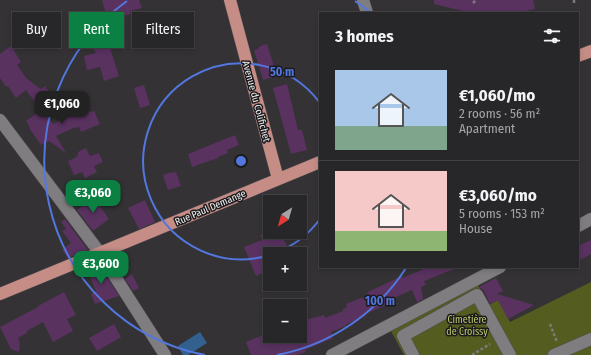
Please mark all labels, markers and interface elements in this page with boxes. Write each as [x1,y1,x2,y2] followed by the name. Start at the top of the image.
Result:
[12,12,61,48] chip: Buy
[69,12,124,48] chip: Rent
[132,12,194,48] chip: Filters
[541,25,563,47] icon: filters
[335,26,394,47] text: 3 homes
[239,59,273,144] street label: Avenue du Colifichet
[270,65,294,79] text: 50 m
[459,85,535,106] text: €1,060/mo
[367,86,415,134] icon: home
[29,91,95,125] pin: €1,060
[44,96,80,111] text: €1,060
[459,106,540,121] text: 2 rooms · 56 m²
[459,121,515,136] text: Apartment
[234,154,248,168] centre of rings
[60,180,126,214] pin: €3,060
[75,185,111,200] text: €3,060
[459,185,537,206] text: €3,060/mo
[367,187,415,235] icon: home
[173,188,248,228] street label: Rue Paul Demange
[263,195,307,239] north arrow
[263,195,307,343] map controls
[459,206,545,221] text: 5 rooms · 153 m²
[459,221,493,236] text: House
[263,247,307,291] button: +
[68,251,134,285] pin: €3,600
[83,256,119,271] text: €3,600
[365,294,395,308] text: 100 m
[263,299,307,343] button: −
[446,314,488,338] park label: Cimetière de Croissy

